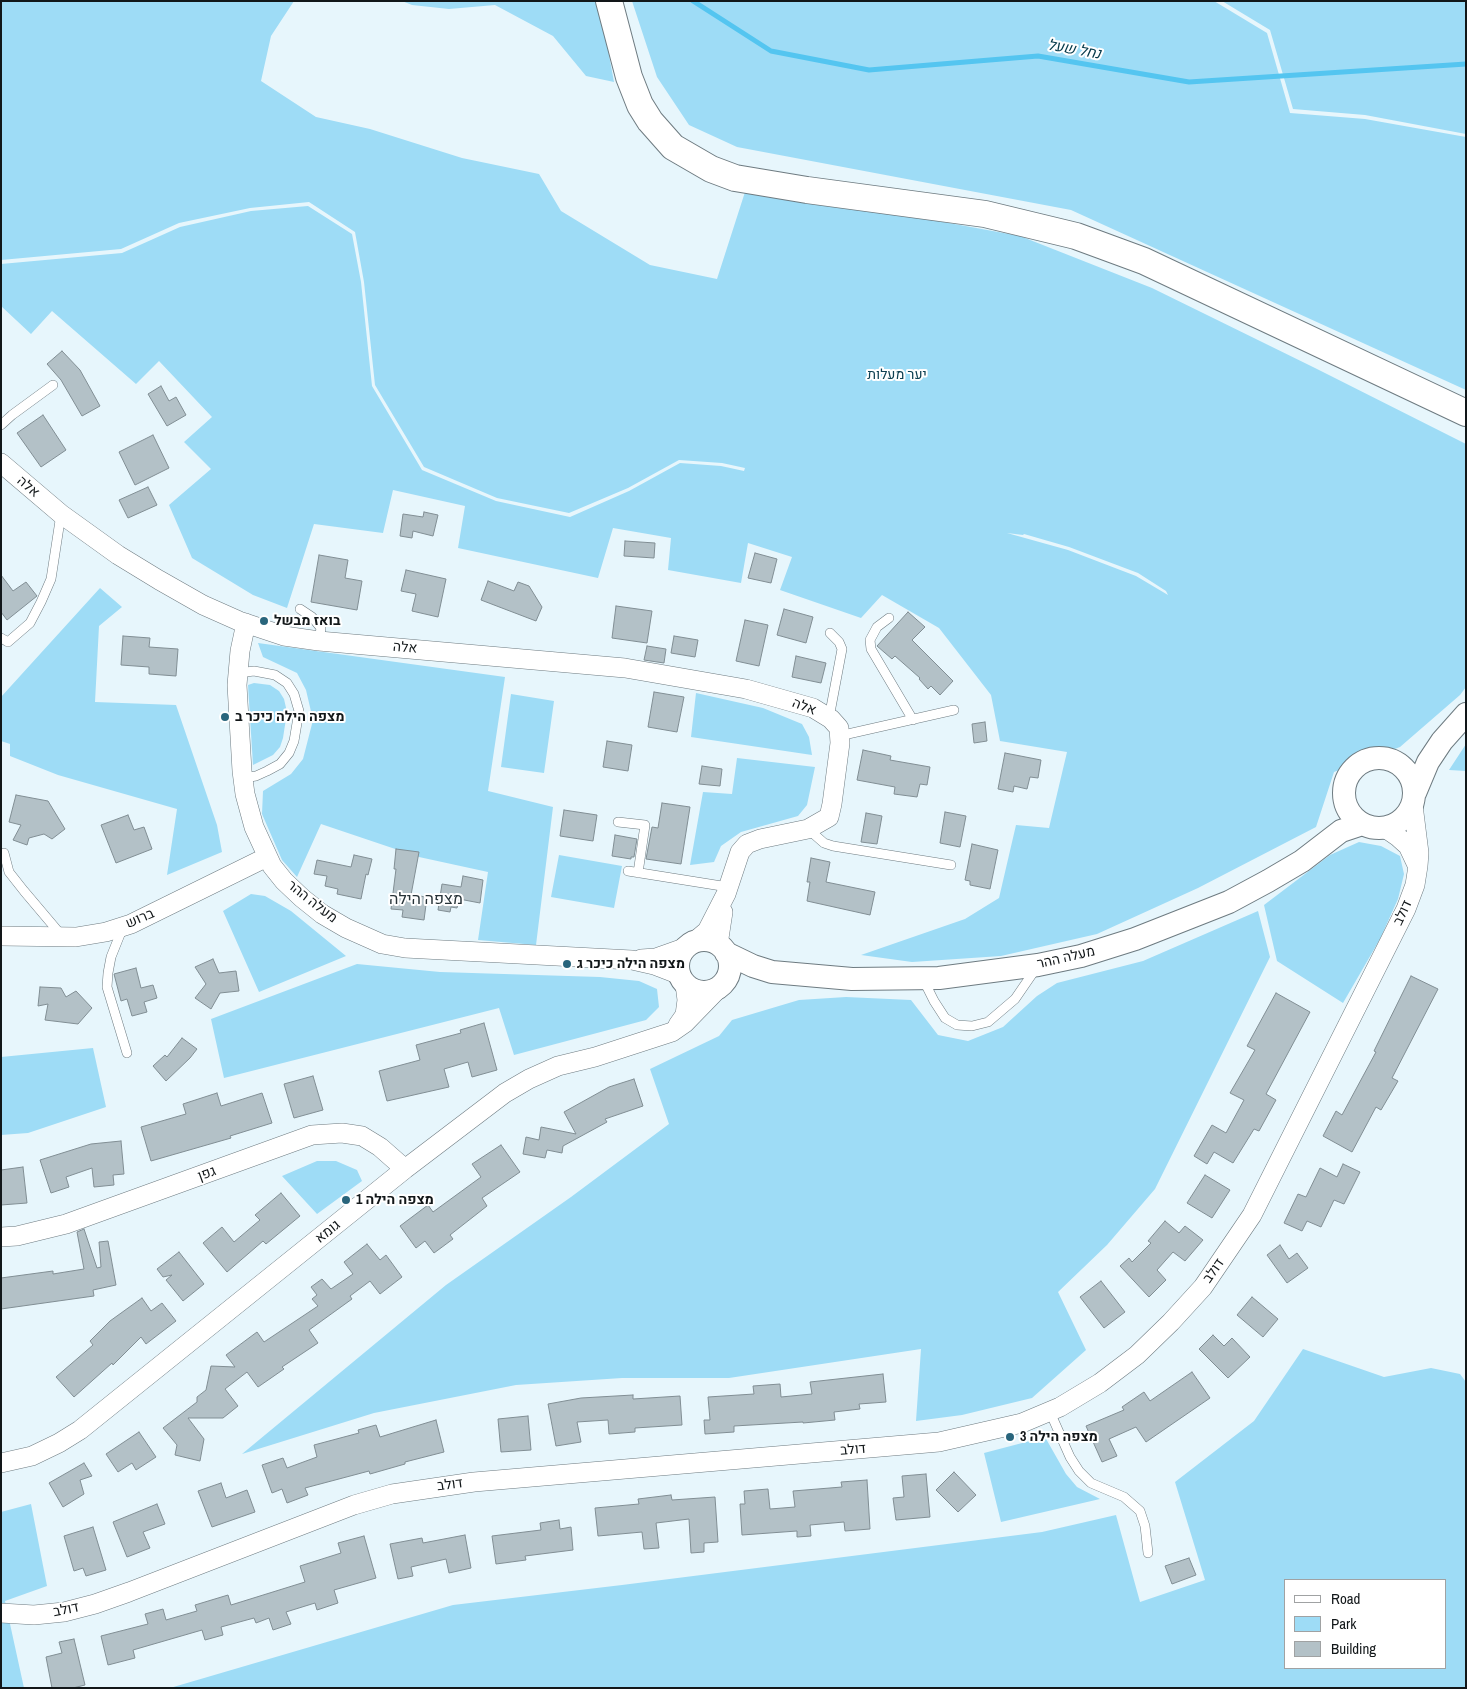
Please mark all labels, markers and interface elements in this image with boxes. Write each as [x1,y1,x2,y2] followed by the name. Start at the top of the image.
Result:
[1046,36,1102,64] water label: נחל שעל
[867,367,927,383] park label: יער מעלות
[13,473,43,501] street label: אלה
[274,613,340,629] place label: בואז מבשל
[258,615,270,627] marker: בואז מבשל
[392,639,418,657] street label: אלה
[790,695,818,719] street label: אלה
[235,709,344,725] place label: מצפה הילה כיכר ב
[219,711,231,723] marker: מצפה הילה כיכר ב
[284,877,340,927] street label: מעלה ההר
[389,890,463,910] district label: מצפה הילה
[1390,898,1416,928] street label: דולב
[123,906,157,932] street label: ברוש
[1035,943,1097,973] street label: מעלה ההר
[577,956,685,972] place label: מצפה הילה כיכר ג
[561,958,573,970] marker: מצפה הילה כיכר ג
[196,1163,218,1185] street label: גפן
[356,1192,434,1208] place label: מצפה הילה 1
[340,1194,352,1206] marker: מצפה הילה 1
[312,1217,344,1247] street label: גומא
[1200,1256,1228,1286] street label: דולב
[1020,1429,1098,1445] place label: מצפה הילה 3
[1004,1431,1016,1443] marker: מצפה הילה 3
[839,1440,867,1460] street label: דולב
[436,1475,464,1495] street label: דולב
[1284,1579,1447,1669] legend
[1331,1588,1360,1609] text: Road
[52,1599,80,1621] street label: דולב
[1331,1613,1356,1634] text: Park
[1331,1638,1376,1659] text: Building

